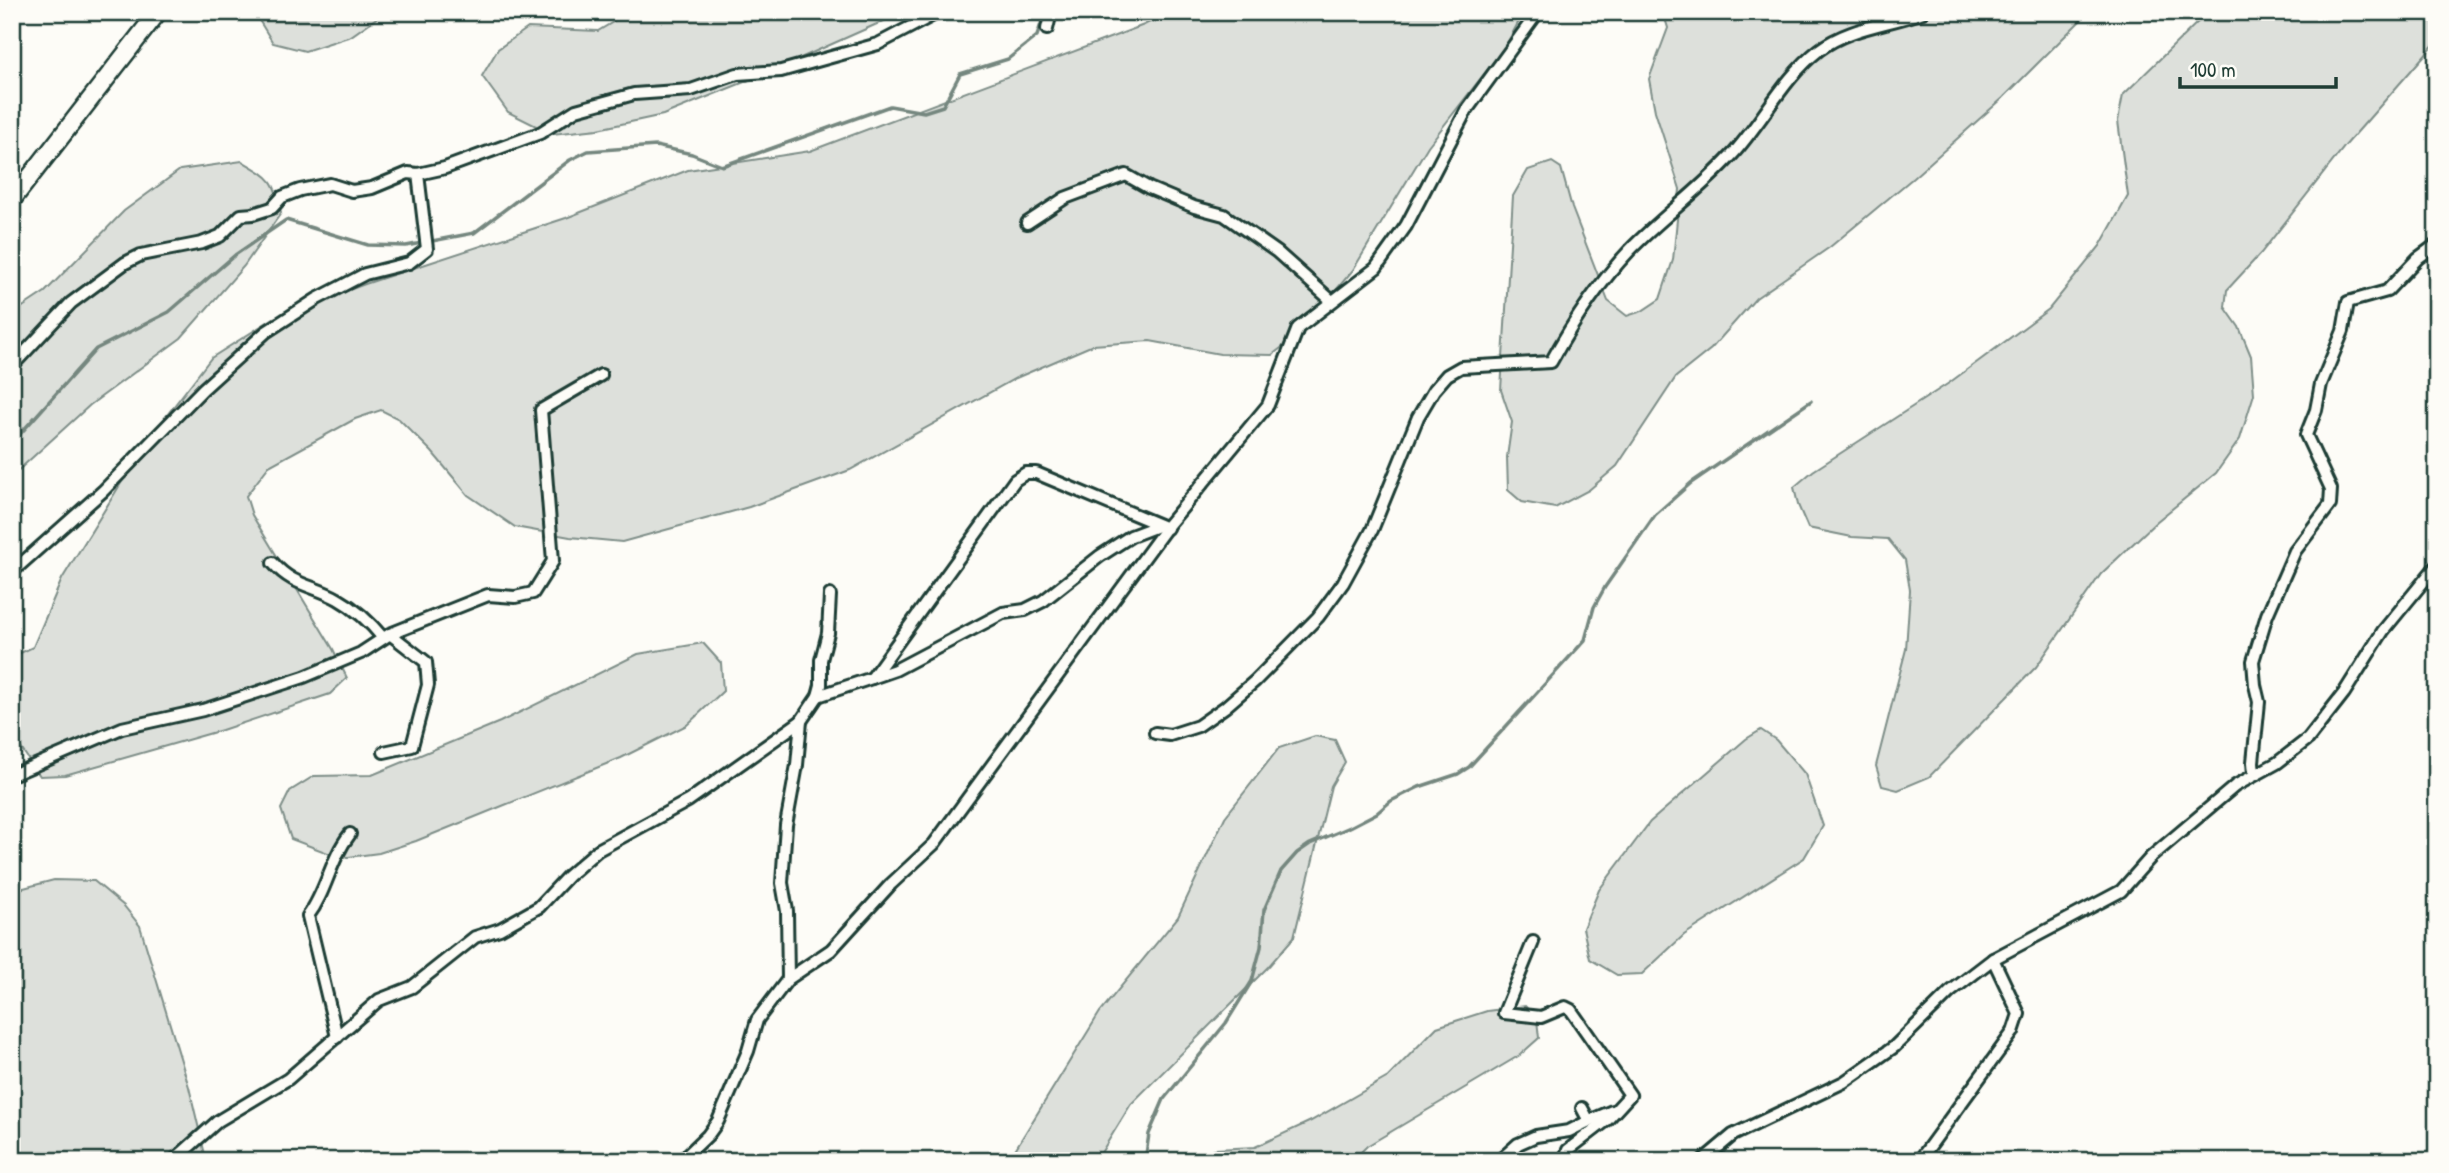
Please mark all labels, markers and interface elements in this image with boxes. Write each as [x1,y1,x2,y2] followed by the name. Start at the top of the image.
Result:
[2180,46,2335,90] scale bar
[2190,55,2236,84] text: 100 m

